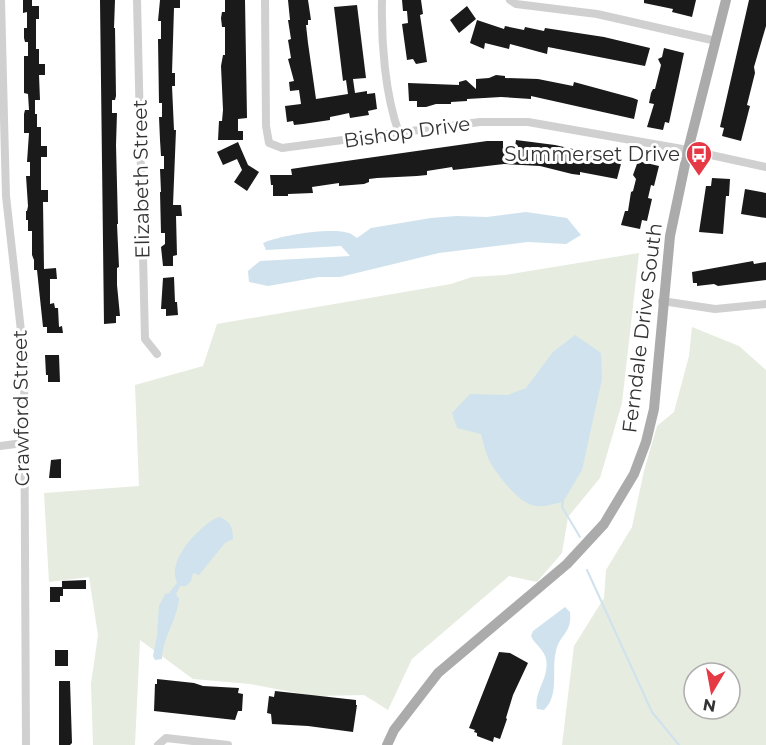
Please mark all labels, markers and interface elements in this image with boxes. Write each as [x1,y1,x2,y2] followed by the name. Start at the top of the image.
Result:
[128,99,154,259] street label: Elizabeth Street
[342,111,472,153] street label: Bishop Drive
[684,139,714,177] bus stop icon: Summerset Drive
[504,142,680,166] place label: Summerset Drive
[617,222,667,434] street label: Ferndale Drive South
[8,329,34,487] street label: Crawford Street
[682,661,742,721] north arrow
[701,695,718,716] text: N

